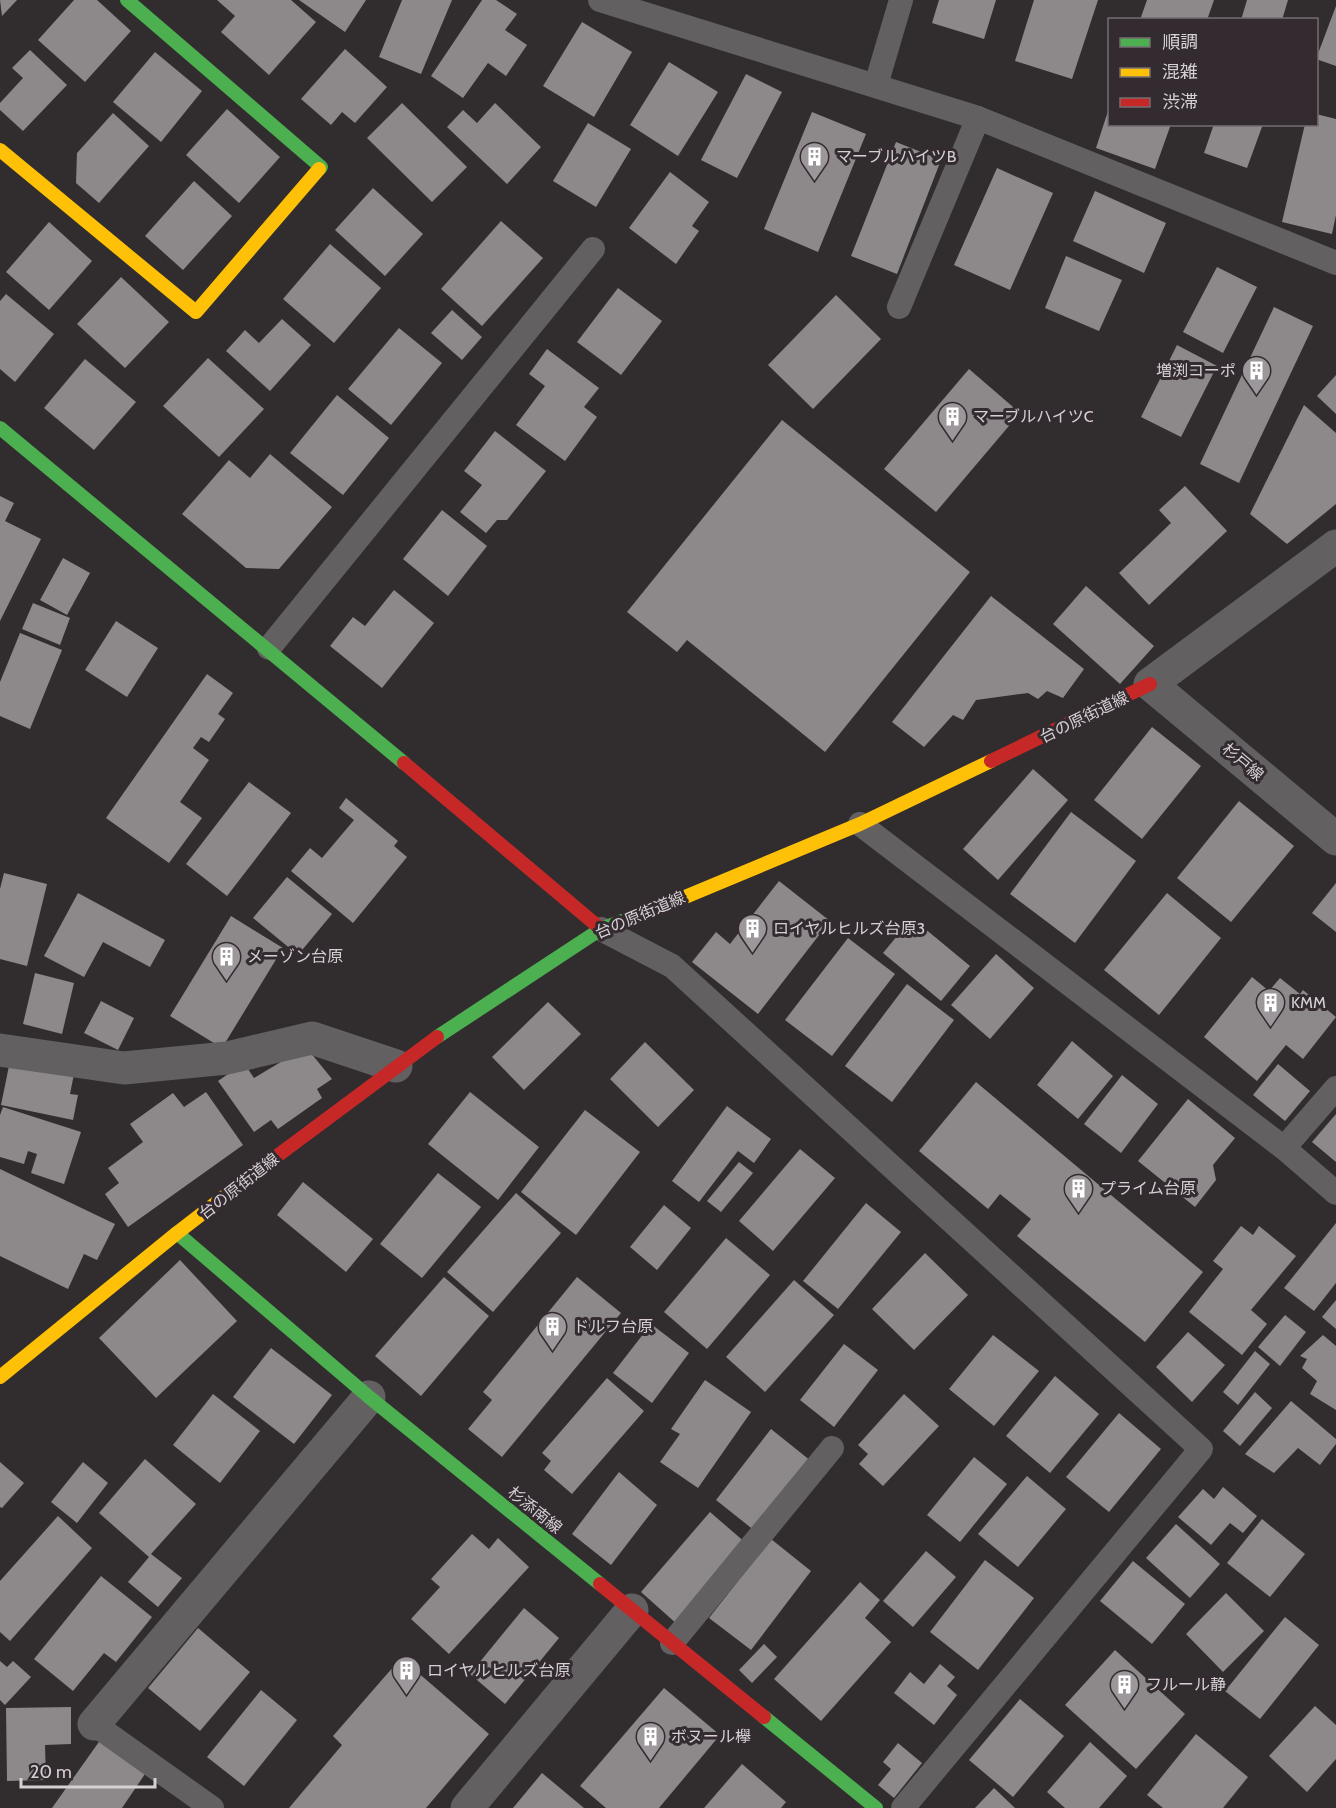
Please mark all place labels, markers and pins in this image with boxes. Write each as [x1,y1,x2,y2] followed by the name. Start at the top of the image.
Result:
[799,140,831,182] building icon: マーブルハイツB
[836,147,957,166] place label: マーブルハイツB
[1241,354,1273,396] building icon: 増渕コーポ
[1156,361,1236,380] place label: 増渕コーポ
[936,400,968,442] building icon: マーブルハイツC
[973,407,1094,426] place label: マーブルハイツC
[736,912,768,954] building icon: ロイヤルヒルズ台原3
[773,919,925,938] place label: ロイヤルヒルズ台原3
[210,940,242,982] building icon: メーゾン台原
[247,947,343,966] place label: メーゾン台原
[1254,986,1286,1028] building icon: KMM
[1291,993,1326,1012] place label: KMM
[1063,1172,1095,1214] building icon: プライム台原
[1100,1179,1196,1198] place label: プライム台原
[536,1310,568,1352] building icon: ドルフ台原
[573,1317,653,1336] place label: ドルフ台原
[390,1654,422,1696] building icon: ロイヤルヒルズ台原
[427,1661,571,1680] place label: ロイヤルヒルズ台原
[1109,1668,1141,1710] building icon: フルール静
[1146,1675,1226,1694] place label: フルール静
[634,1720,666,1762] building icon: ボヌール欅
[671,1727,751,1746] place label: ボヌール欅

